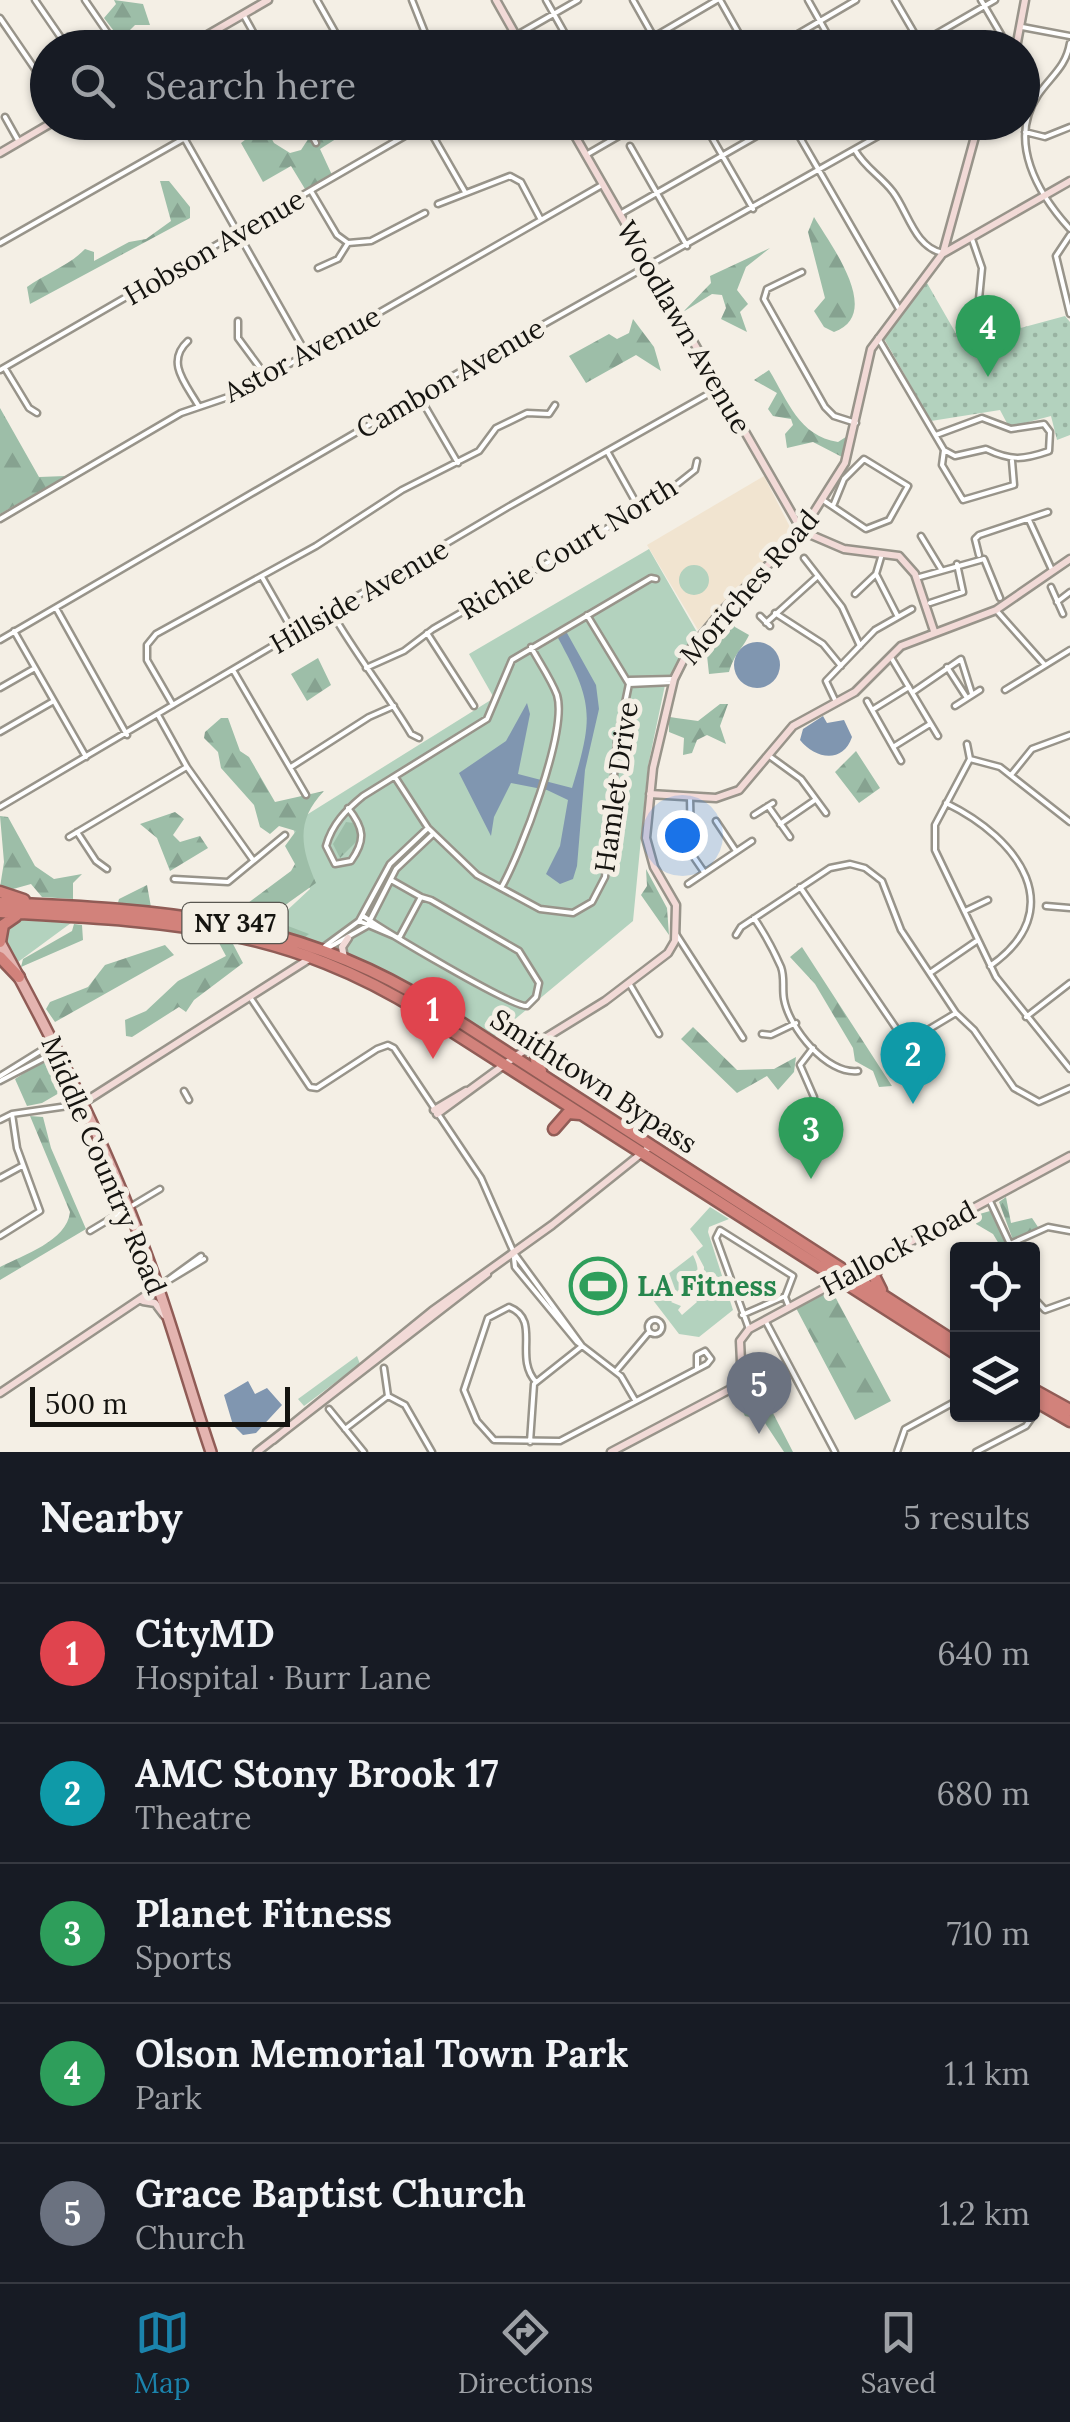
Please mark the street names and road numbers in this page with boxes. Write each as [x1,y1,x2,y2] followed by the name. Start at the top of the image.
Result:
[117,181,311,313] street label: Hobson Avenue
[608,214,760,440] street label: Woodlawn Avenue
[217,298,386,411] street label: Astor Avenue
[350,310,550,446] street label: Cambon Avenue
[452,469,684,627] street label: Richie Court North
[672,502,826,672] street label: Moriches Road
[263,530,455,662] street label: Hillside Avenue
[586,699,646,875] street label: Hamlet Drive
[182,903,288,943] road number: NY 347
[484,1001,704,1161] street label: Smithtown Bypass
[33,1030,175,1300] street label: Middle Country Road
[815,1192,981,1304] street label: Hallock Road

